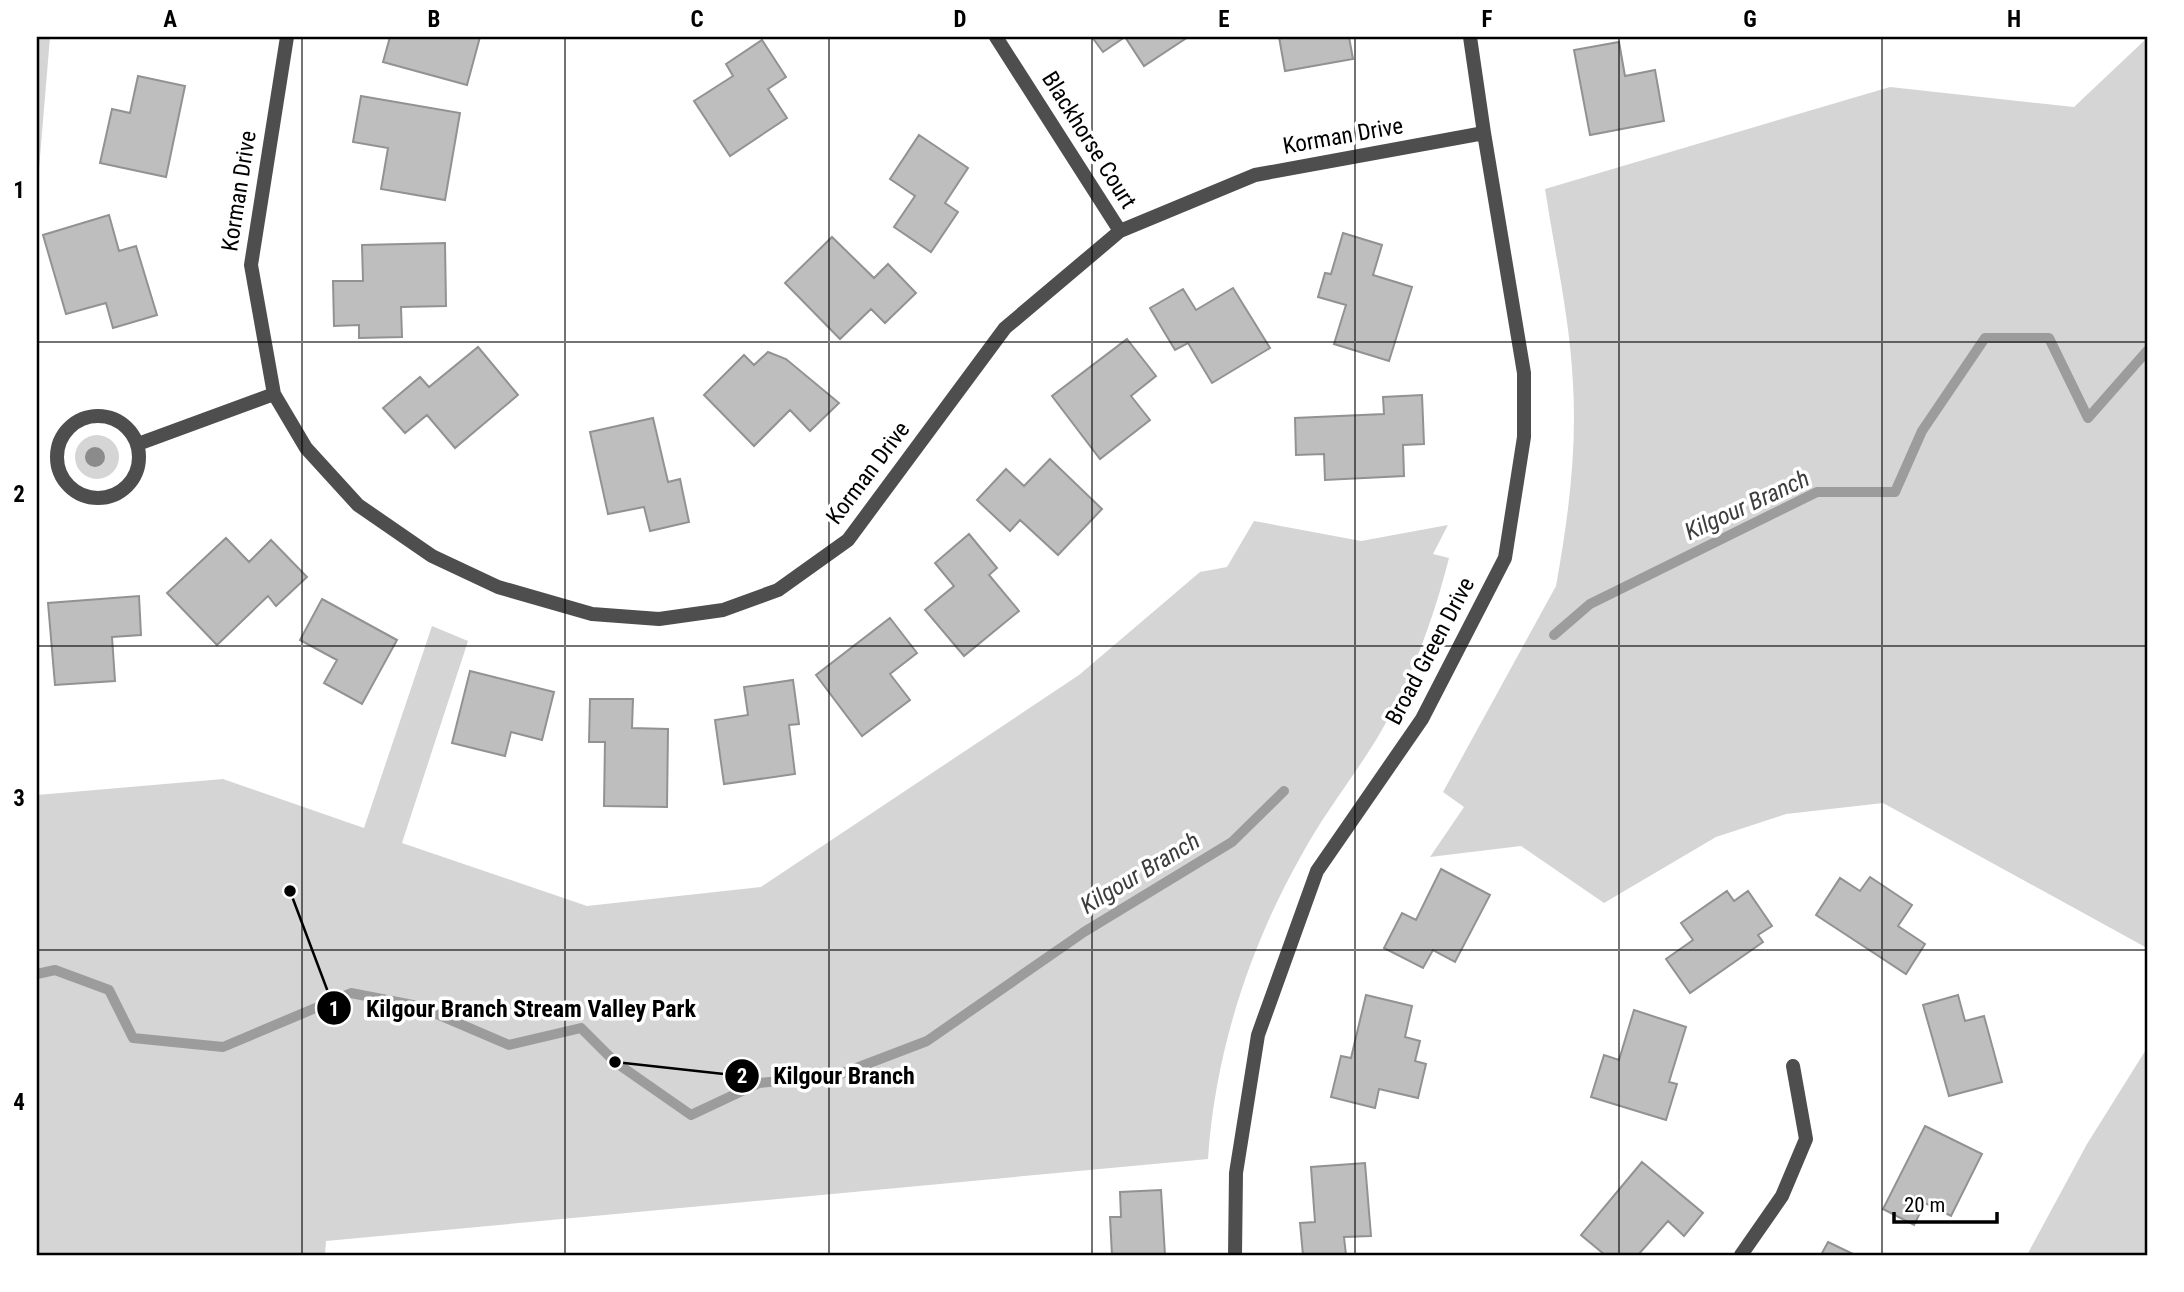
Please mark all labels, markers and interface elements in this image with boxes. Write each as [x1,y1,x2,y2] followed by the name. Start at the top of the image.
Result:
[163,6,177,33] text: A
[428,6,440,33] text: B
[690,6,704,33] text: C
[954,6,967,33] text: D
[1218,6,1230,33] text: E
[1482,6,1493,33] text: F
[1743,6,1757,33] text: G
[2007,6,2021,33] text: H
[1036,67,1142,213] street label: Blackhorse Court
[1281,112,1405,160] street label: Korman Drive
[216,129,262,253] street label: Korman Drive
[13,177,25,204] text: 1
[821,416,915,530] street label: Korman Drive
[1680,464,1814,546] water label: Kilgour Branch
[13,481,25,508] text: 2
[1380,573,1480,729] street label: Broad Green Drive
[13,785,25,812] text: 3
[1075,826,1205,920] water label: Kilgour Branch
[317,986,710,1031] callout: Kilgour Branch Stream Valley Park
[366,995,696,1023] text: Kilgour Branch Stream Valley Park
[329,997,339,1021] text: 1
[724,1053,929,1098] callout: Kilgour Branch
[773,1062,915,1090] text: Kilgour Branch
[737,1064,747,1088] text: 2
[13,1089,25,1116] text: 4
[1894,1180,1997,1224] scale bar
[1904,1193,1945,1217] text: 20 m

